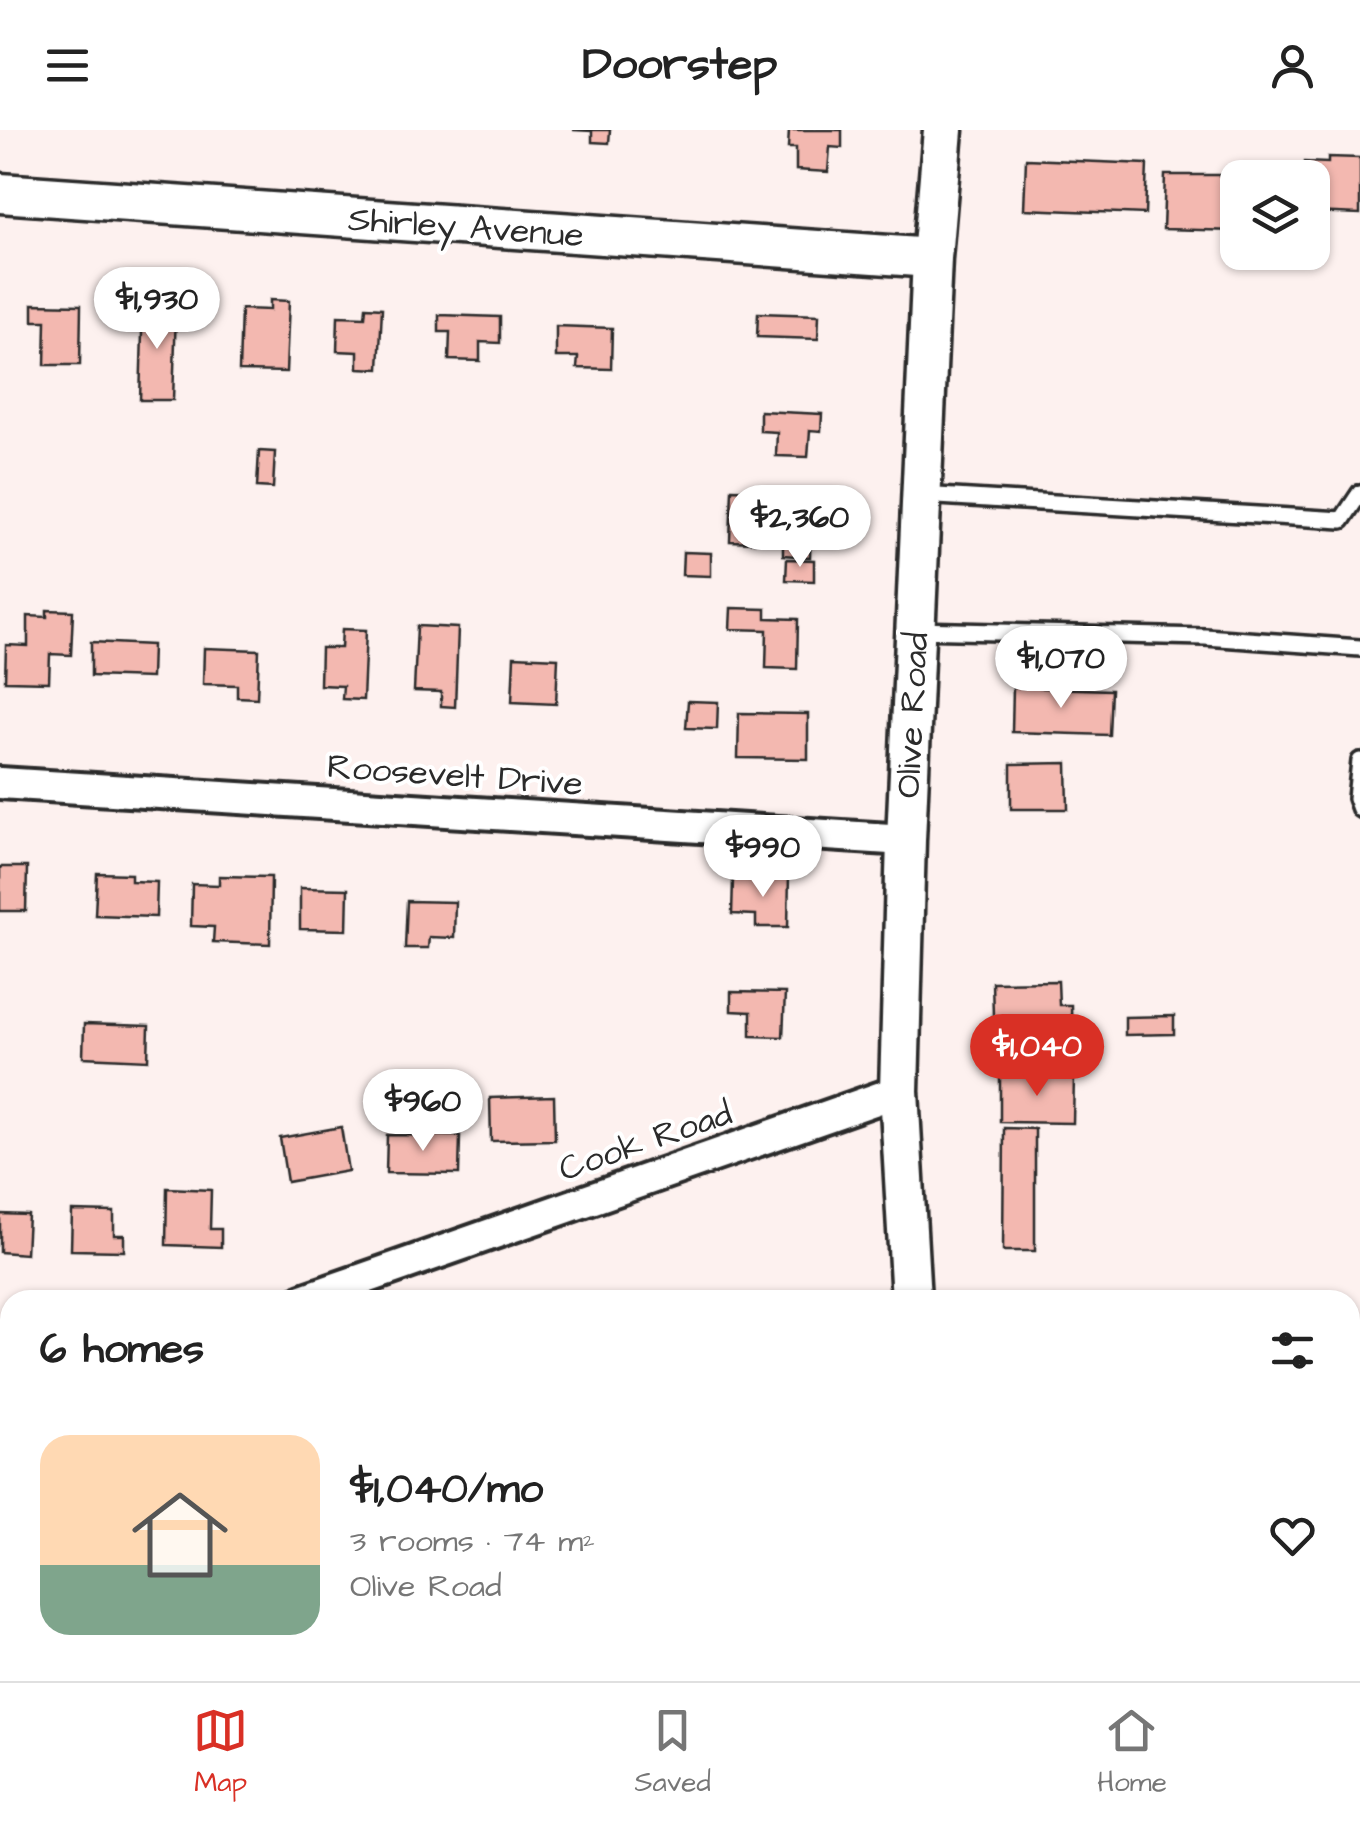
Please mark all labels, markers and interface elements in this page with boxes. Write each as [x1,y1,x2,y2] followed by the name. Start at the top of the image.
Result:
[583,34,777,96] text: Doorstep
[40,38,95,93] icon: menu
[1265,38,1320,93] icon: person
[1220,160,1330,270] map controls
[1220,160,1330,270] button: layers
[346,195,585,261] street label: Shirley Avenue
[76,267,238,352] pin: $1,930
[116,277,198,322] text: $1,930
[719,485,881,570] pin: $2,360
[751,495,849,540] text: $2,360
[980,626,1142,711] pin: $1,070
[884,631,941,799] street label: Olive Road
[1017,636,1105,681] text: $1,070
[326,742,584,809] street label: Roosevelt Drive
[704,815,822,900] pin: $990
[726,825,800,870] text: $990
[956,1014,1118,1099] pin: $1,040
[992,1024,1082,1069] text: $1,040
[364,1069,482,1154] pin: $960
[385,1079,461,1124] text: $960
[552,1089,739,1194] street label: Cook Road
[40,1321,204,1379] text: 6 homes
[1265,1323,1320,1378] icon: filters
[350,1461,543,1519] text: $1,040/mo
[120,1475,240,1595] icon: home
[1265,1508,1320,1563] icon: heart
[350,1519,595,1564] text: 3 rooms · 74 m²
[350,1564,502,1609] text: Olive Road
[193,1703,248,1802] tab: Map
[635,1703,711,1802] tab: Saved
[1097,1703,1167,1802] tab: Home

